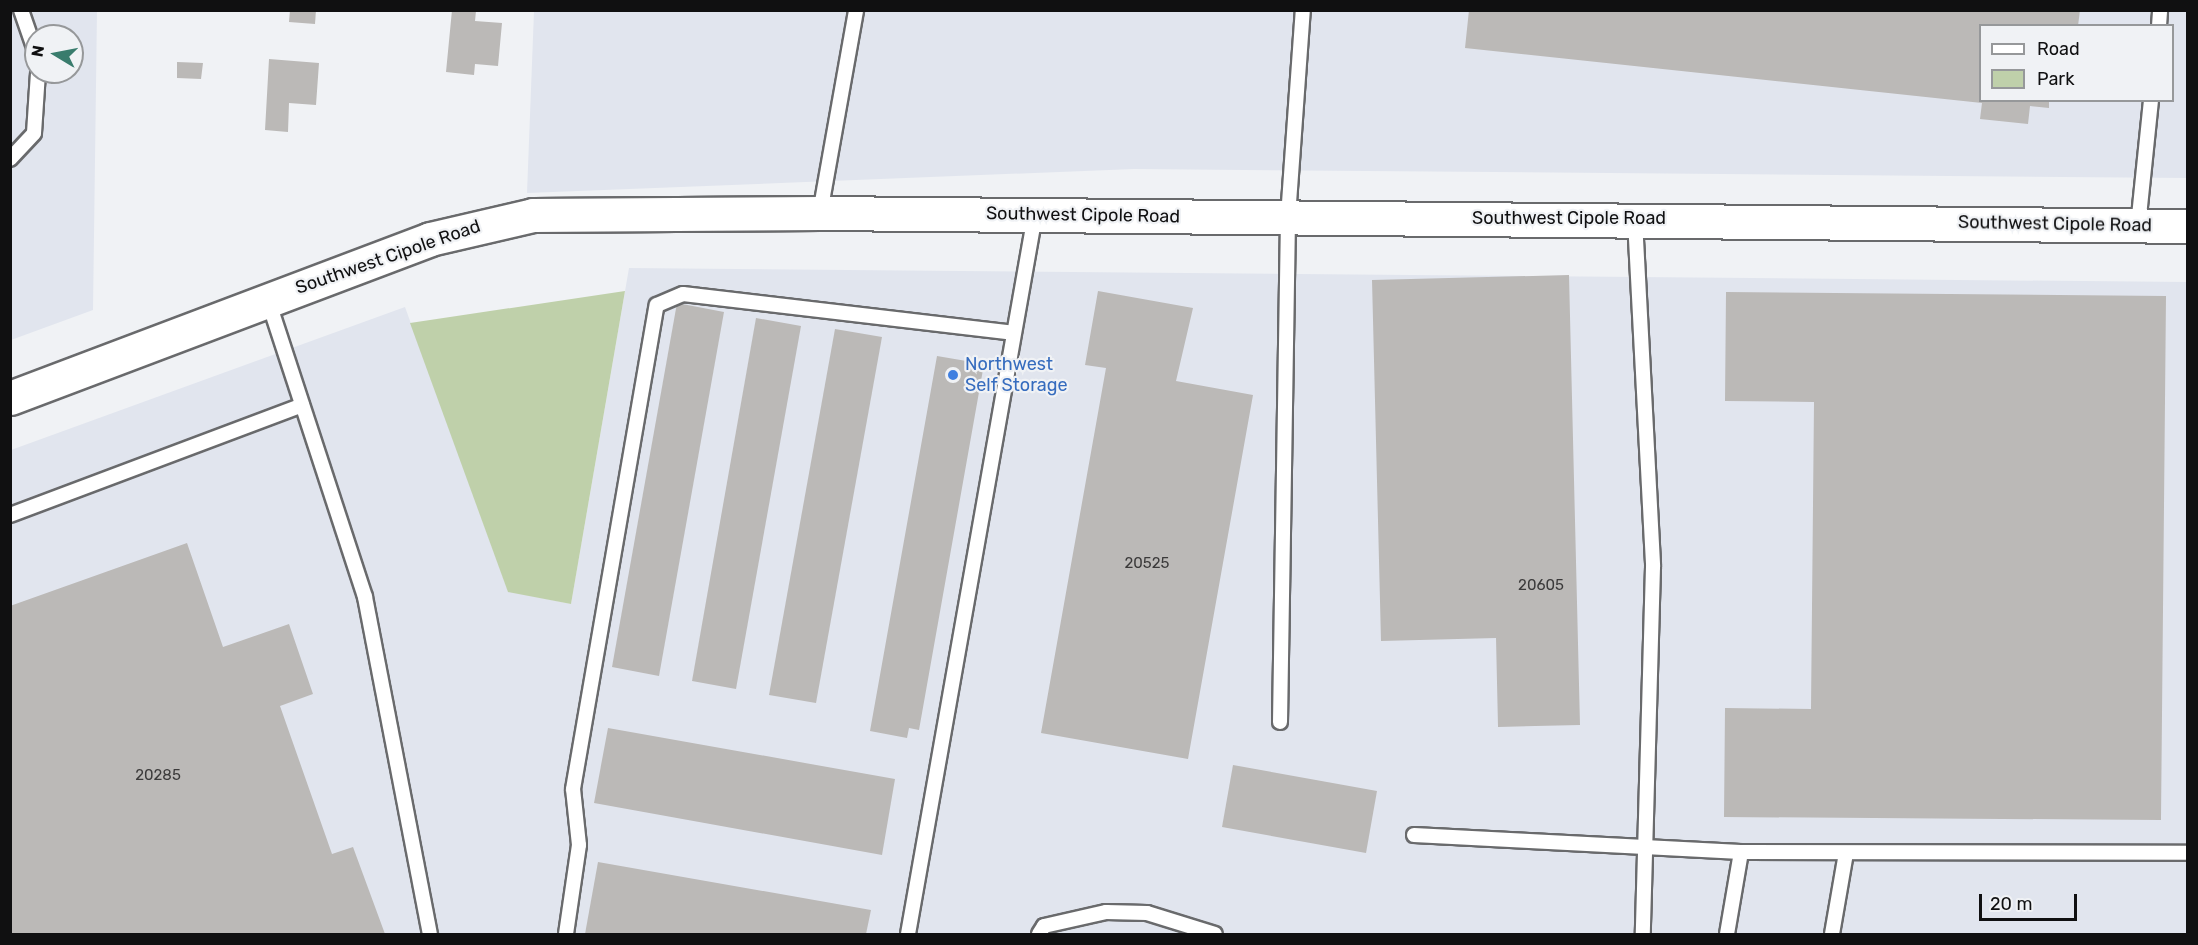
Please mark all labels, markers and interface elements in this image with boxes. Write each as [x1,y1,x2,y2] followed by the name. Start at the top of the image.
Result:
[24,24,84,84] north arrow
[1979,24,2174,102] legend
[2037,38,2080,60] text: Road
[27,44,48,58] text: N
[2037,68,2074,90] text: Park
[986,203,1180,227] street label: Southwest Cipole Road
[1472,207,1666,229] street label: Southwest Cipole Road
[1958,212,2152,236] street label: Southwest Cipole Road
[293,215,483,299] street label: Southwest Cipole Road
[965,354,1068,397] place label: Northwest Self Storage
[946,368,960,382] marker: Northwest Self Storage
[1125,555,1169,573] house number: 20525
[1518,577,1564,595] house number: 20605
[135,767,181,785] house number: 20285
[1982,882,2080,920] scale bar
[1990,893,2032,915] text: 20 m

